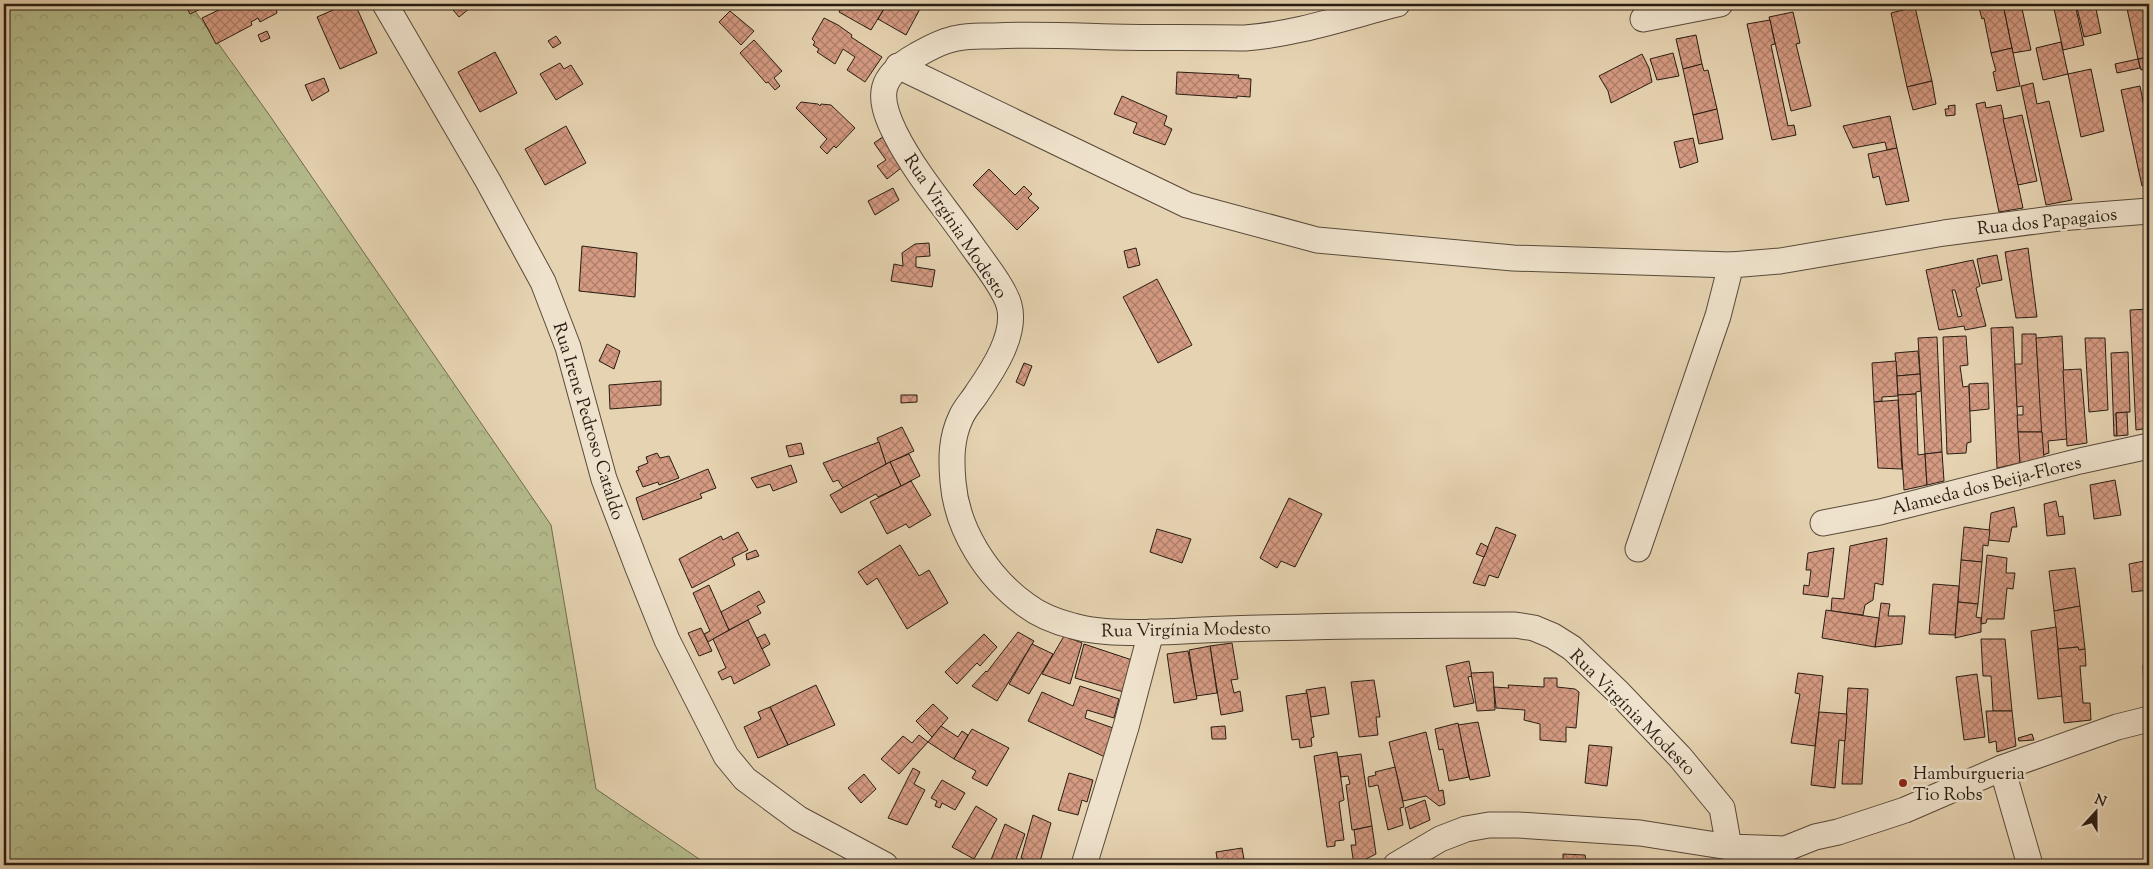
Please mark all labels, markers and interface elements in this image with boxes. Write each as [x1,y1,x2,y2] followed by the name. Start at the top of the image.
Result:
[896,150,1013,305] street label: Rua Virgínia Modesto
[1976,203,2119,243] street label: Rua dos Papagaios
[545,320,630,524] street label: Rua Irene Pedroso Cataldo
[1889,451,2084,523] street label: Alameda dos Beija-Flores
[1101,617,1271,645] street label: Rua Virgínia Modesto
[1562,644,1701,783] street label: Rua Virgínia Modesto
[1913,762,2025,809] place label: Hamburgueria Tio Robs
[1897,777,1909,789] marker: Hamburgueria Tio Robs
[2070,786,2120,836] north arrow
[2091,790,2109,813] text: N

